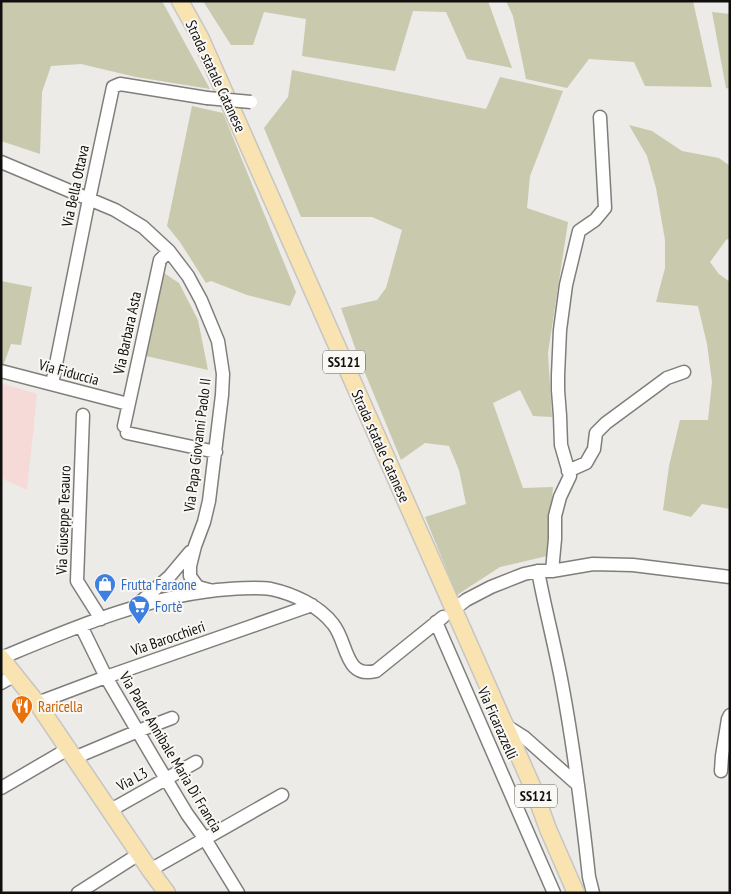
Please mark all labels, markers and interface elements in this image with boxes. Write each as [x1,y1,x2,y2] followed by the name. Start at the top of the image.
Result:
[182,17,250,135] street label: Strada statale Catanese
[57,143,93,230] street label: Via Bella Ottava
[109,290,145,377] street label: Via Barbara Asta
[323,351,365,374] road number: SS121
[36,355,101,389] street label: Via Fiduccia
[179,377,215,514] street label: Via Papa Giovanni Paolo II
[348,387,414,505] street label: Strada statale Catanese
[52,465,74,576] street label: Via Giuseppe Tesauro
[93,572,117,603] shop icon: Frutta Faraone
[121,575,197,594] place label: Frutta Faraone
[127,594,151,625] supermarket icon: Fortè
[155,597,182,616] place label: Fortè
[128,617,207,660] street label: Via Barocchieri
[115,667,227,836] street label: Via Padre Annibale Maria Di Francia
[473,683,522,762] street label: Via Ficarazzelli
[10,694,34,725] restaurant icon: Raricella
[38,697,83,716] place label: Raricella
[112,763,151,796] street label: Via L3
[515,784,557,808] road number: SS121

